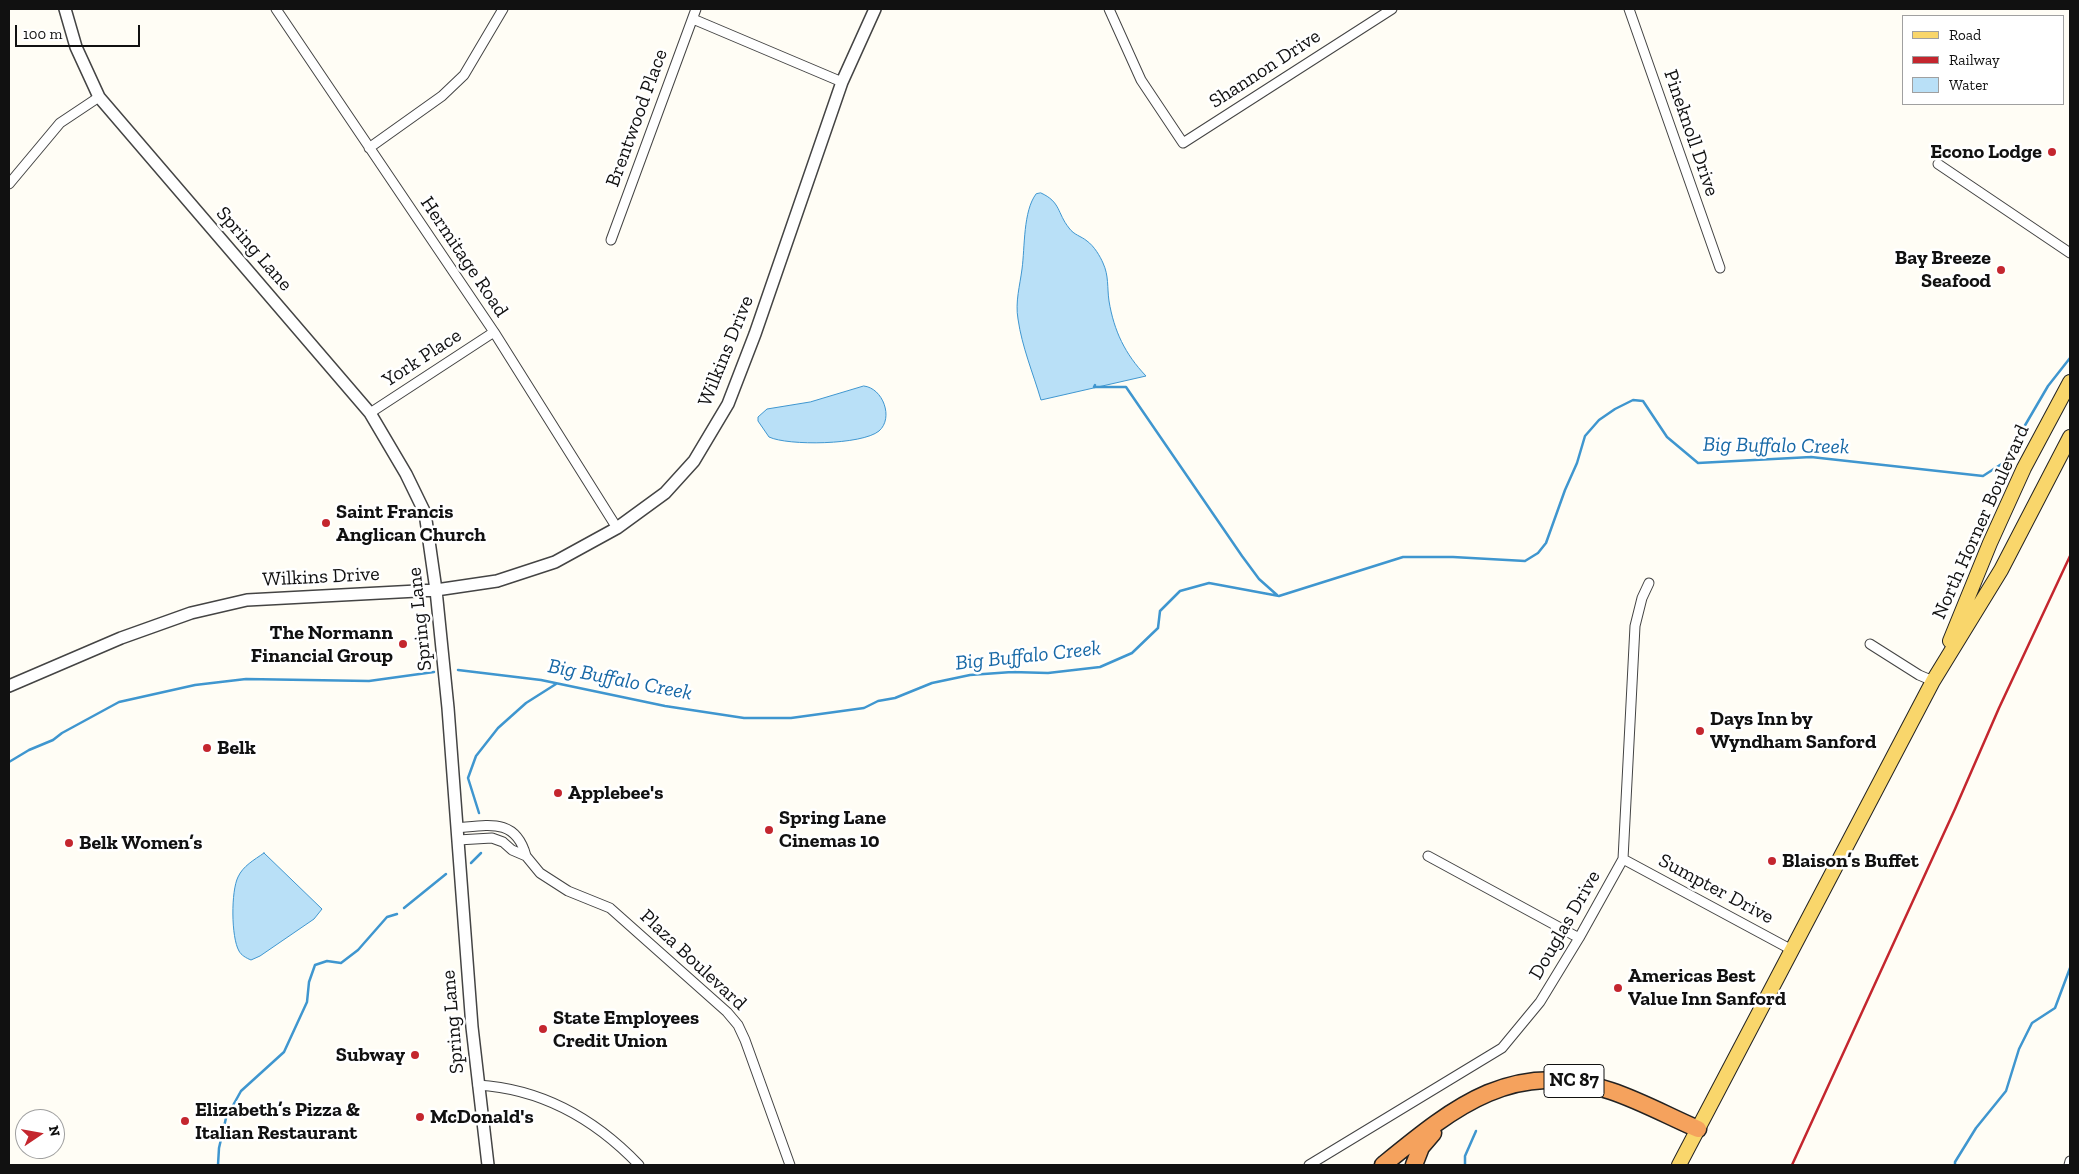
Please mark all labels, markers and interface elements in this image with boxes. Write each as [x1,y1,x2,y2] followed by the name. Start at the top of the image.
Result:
[18,15,142,47] scale bar
[1902,15,2064,105] legend
[1205,24,1325,114] street label: Shannon Drive
[23,25,62,43] text: 100 m
[1949,26,1981,44] text: Road
[601,46,673,190] street label: Brentwood Place
[1949,51,2000,69] text: Railway
[1658,67,1724,199] street label: Pineknoll Drive
[1949,76,1989,94] text: Water
[1930,140,2042,164] place label: Econo Lodge
[2046,146,2058,158] marker: Econo Lodge
[415,192,513,322] street label: Hermitage Road
[211,202,297,296] street label: Spring Lane
[1895,246,1991,293] place label: Bay Breeze Seafood
[1995,264,2007,276] marker: Bay Breeze Seafood
[693,292,759,410] street label: Wilkins Drive
[378,324,466,392] street label: York Place
[1927,421,2035,623] street label: North Horner Boulevard
[1703,432,1849,460] water label: Big Buffalo Creek
[336,500,486,547] place label: Saint Francis Anglican Church
[320,517,332,529] marker: Saint Francis Anglican Church
[262,562,380,592] street label: Wilkins Drive
[403,566,437,672] street label: Spring Lane
[251,621,393,668] place label: The Normann Financial Group
[954,636,1102,676] water label: Big Buffalo Creek
[397,638,409,650] marker: The Normann Financial Group
[546,654,694,706] water label: Big Buffalo Creek
[1710,707,1876,754] place label: Days Inn by Wyndham Sanford
[1694,725,1706,737] marker: Days Inn by Wyndham Sanford
[217,736,256,760] place label: Belk
[201,742,213,754] marker: Belk
[568,781,663,805] place label: Applebee's
[552,787,564,799] marker: Applebee's
[779,806,886,853] place label: Spring Lane Cinemas 10
[763,824,775,836] marker: Spring Lane Cinemas 10
[79,831,202,855] place label: Belk Women’s
[63,837,75,849] marker: Belk Women’s
[1654,849,1778,929] street label: Sumpter Drive
[1782,849,1919,873] place label: Blaison’s Buffet
[1766,855,1778,867] marker: Blaison’s Buffet
[1524,866,1606,984] street label: Douglas Drive
[635,904,751,1016] street label: Plaza Boulevard
[1628,964,1786,1011] place label: Americas Best Value Inn Sanford
[437,969,469,1075] street label: Spring Lane
[1612,982,1624,994] marker: Americas Best Value Inn Sanford
[553,1006,699,1053] place label: State Employees Credit Union
[537,1023,549,1035] marker: State Employees Credit Union
[336,1043,405,1067] place label: Subway
[409,1049,421,1061] marker: Subway
[1544,1064,1604,1098] road number: NC 87
[195,1098,360,1145] place label: Elizabeth’s Pizza & Italian Restaurant
[430,1105,534,1129] place label: McDonald's
[15,1109,65,1159] north arrow
[414,1111,426,1123] marker: McDonald's
[179,1115,191,1127] marker: Elizabeth’s Pizza & Italian Restaurant
[45,1124,64,1138] text: N

